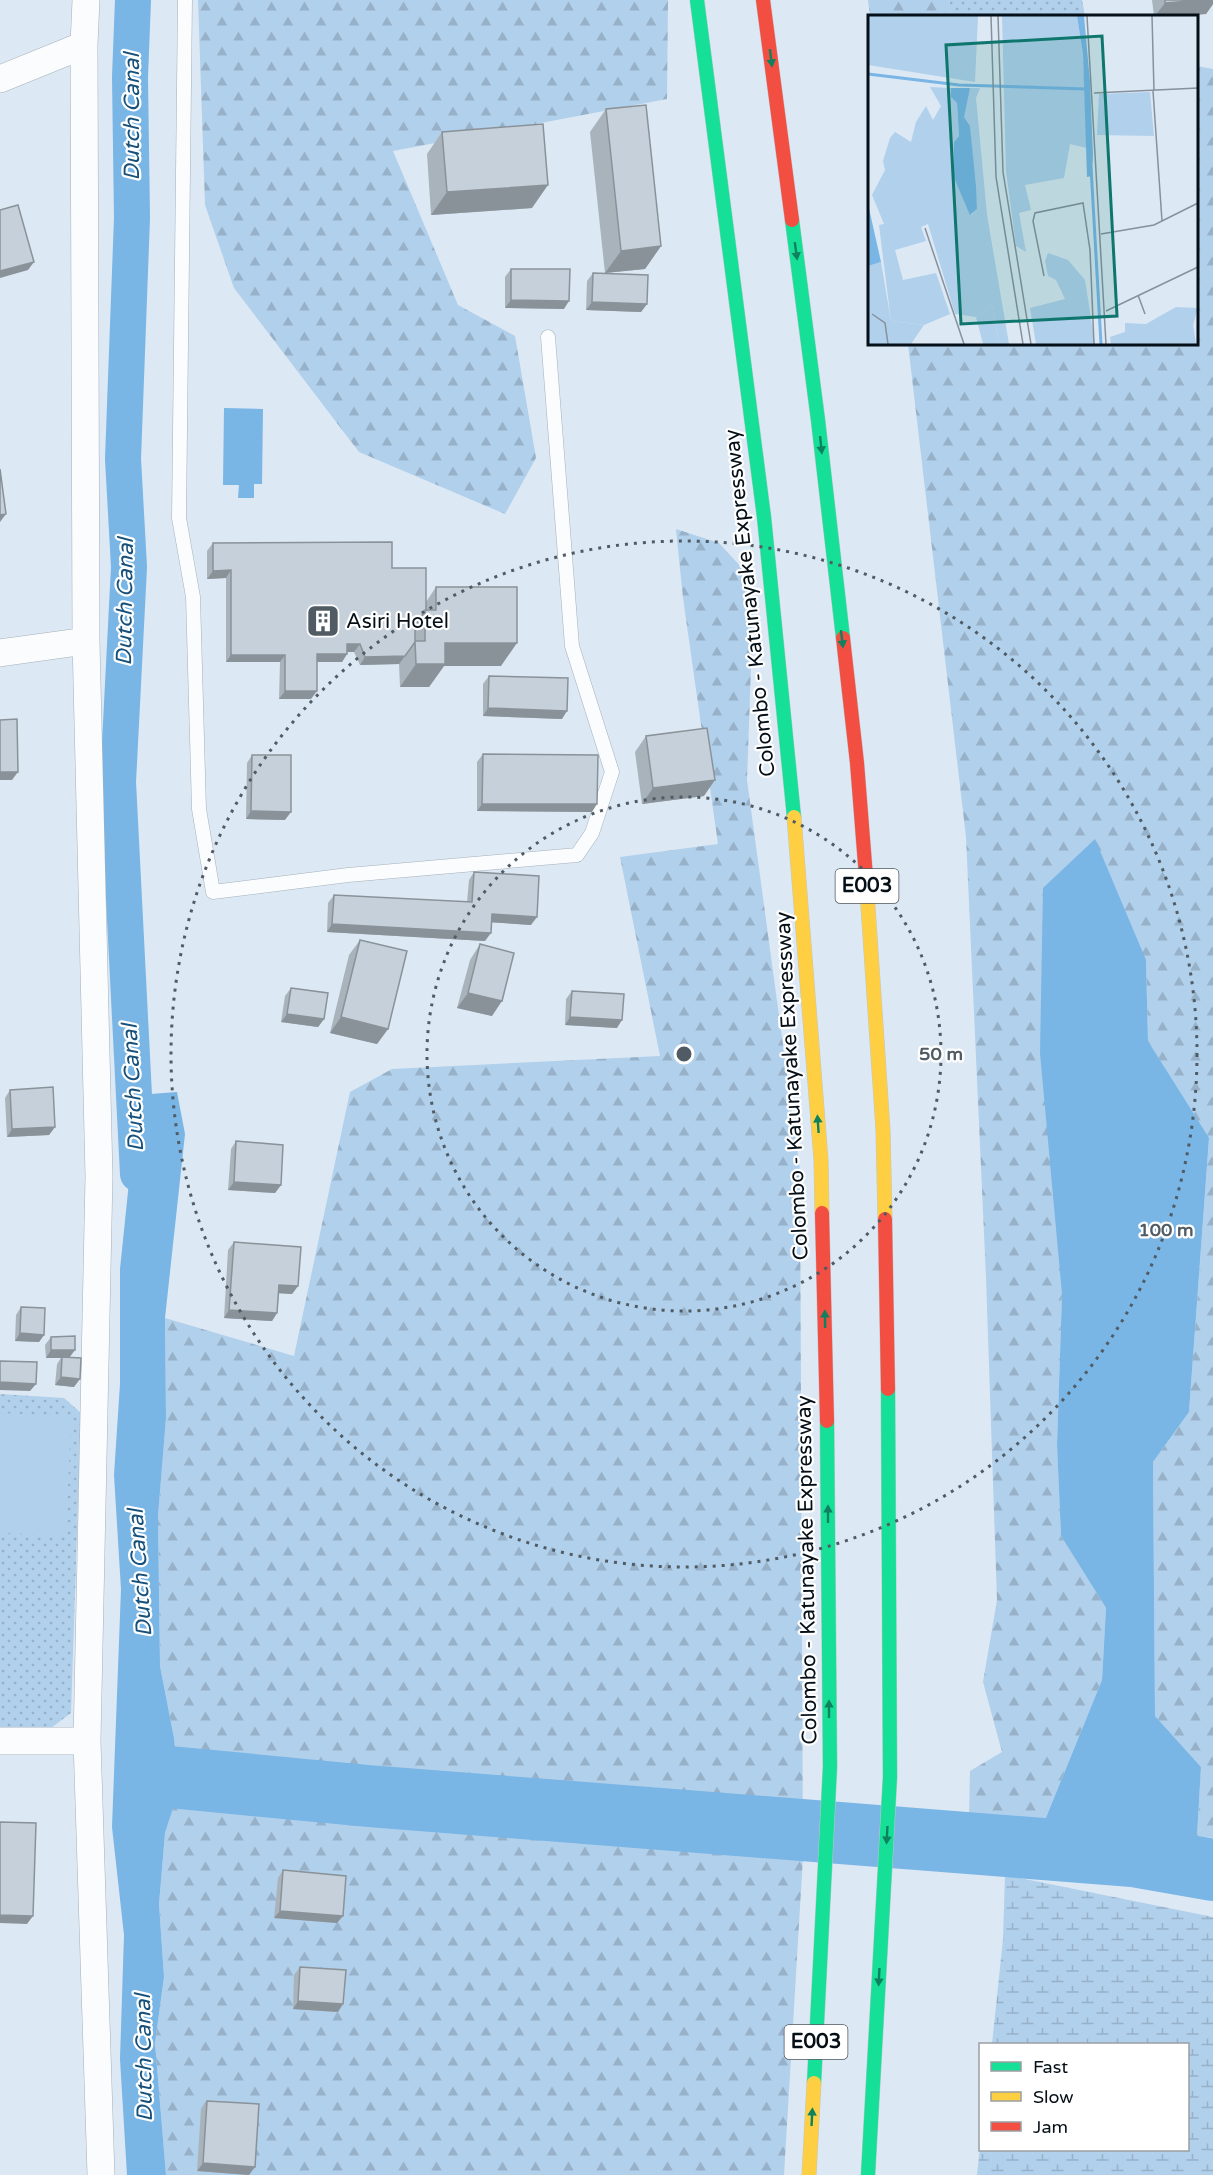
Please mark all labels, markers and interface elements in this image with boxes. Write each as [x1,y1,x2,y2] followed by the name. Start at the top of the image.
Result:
[868,15,1198,345] inset map
[766,49,775,68] one-way arrow
[119,51,145,181] water label: Dutch Canal
[791,242,801,261] one-way arrow
[719,428,781,778] street label: Colombo - Katunayake Expressway
[816,435,826,454] one-way arrow
[111,535,139,666] water label: Dutch Canal
[305,603,341,639] building icon: Asiri Hotel
[346,609,449,634] place label: Asiri Hotel
[837,629,847,648] one-way arrow
[836,869,898,903] road number: E003
[770,911,814,1261] street label: Colombo - Katunayake Expressway
[117,1021,149,1152] water label: Dutch Canal
[919,1043,963,1065] text: 50 m
[674,1044,694,1064] centre of rings
[814,1115,823,1134] one-way arrow
[1138,1219,1194,1241] text: 100 m
[820,1309,830,1328] one-way arrow
[791,1395,823,1745] street label: Colombo - Katunayake Expressway
[823,1504,833,1523] one-way arrow
[122,1506,157,1638] water label: Dutch Canal
[824,1699,834,1718] one-way arrow
[882,1826,891,1845] one-way arrow
[875,1967,884,1986] one-way arrow
[130,1991,158,2122] water label: Dutch Canal
[784,2025,848,2059] road number: E003
[979,2043,1189,2151] legend
[1033,2056,1068,2078] text: Fast
[1033,2086,1074,2108] text: Slow
[808,2107,817,2126] one-way arrow
[1033,2116,1068,2138] text: Jam

